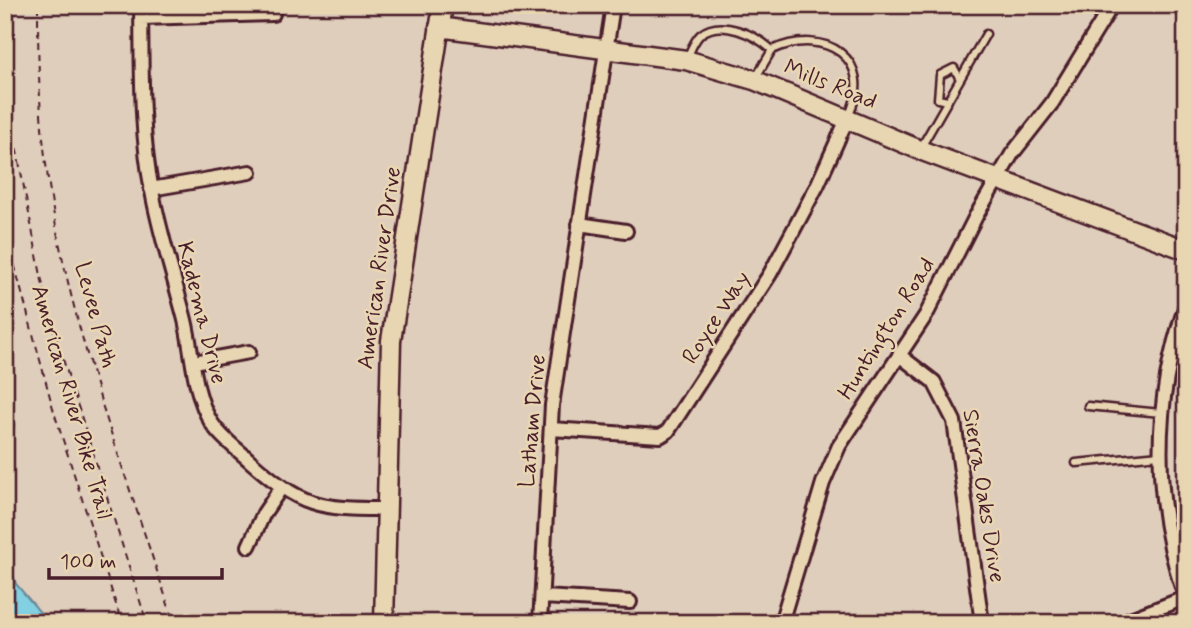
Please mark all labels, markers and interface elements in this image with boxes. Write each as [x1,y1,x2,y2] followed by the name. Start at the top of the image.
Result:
[779,53,881,117] street label: Mills Road
[351,165,409,371] street label: American River Drive
[169,239,233,387] street label: Kadema Drive
[831,252,944,407] street label: Huntington Road
[66,259,124,371] street label: Levee Path
[676,266,758,370] street label: Royce Way
[23,281,119,523] street label: American River Bike Trail
[512,353,554,489] street label: Latham Drive
[954,407,1012,585] street label: Sierra Oaks Drive
[49,537,222,581] scale bar
[60,548,116,576] text: 100 m

